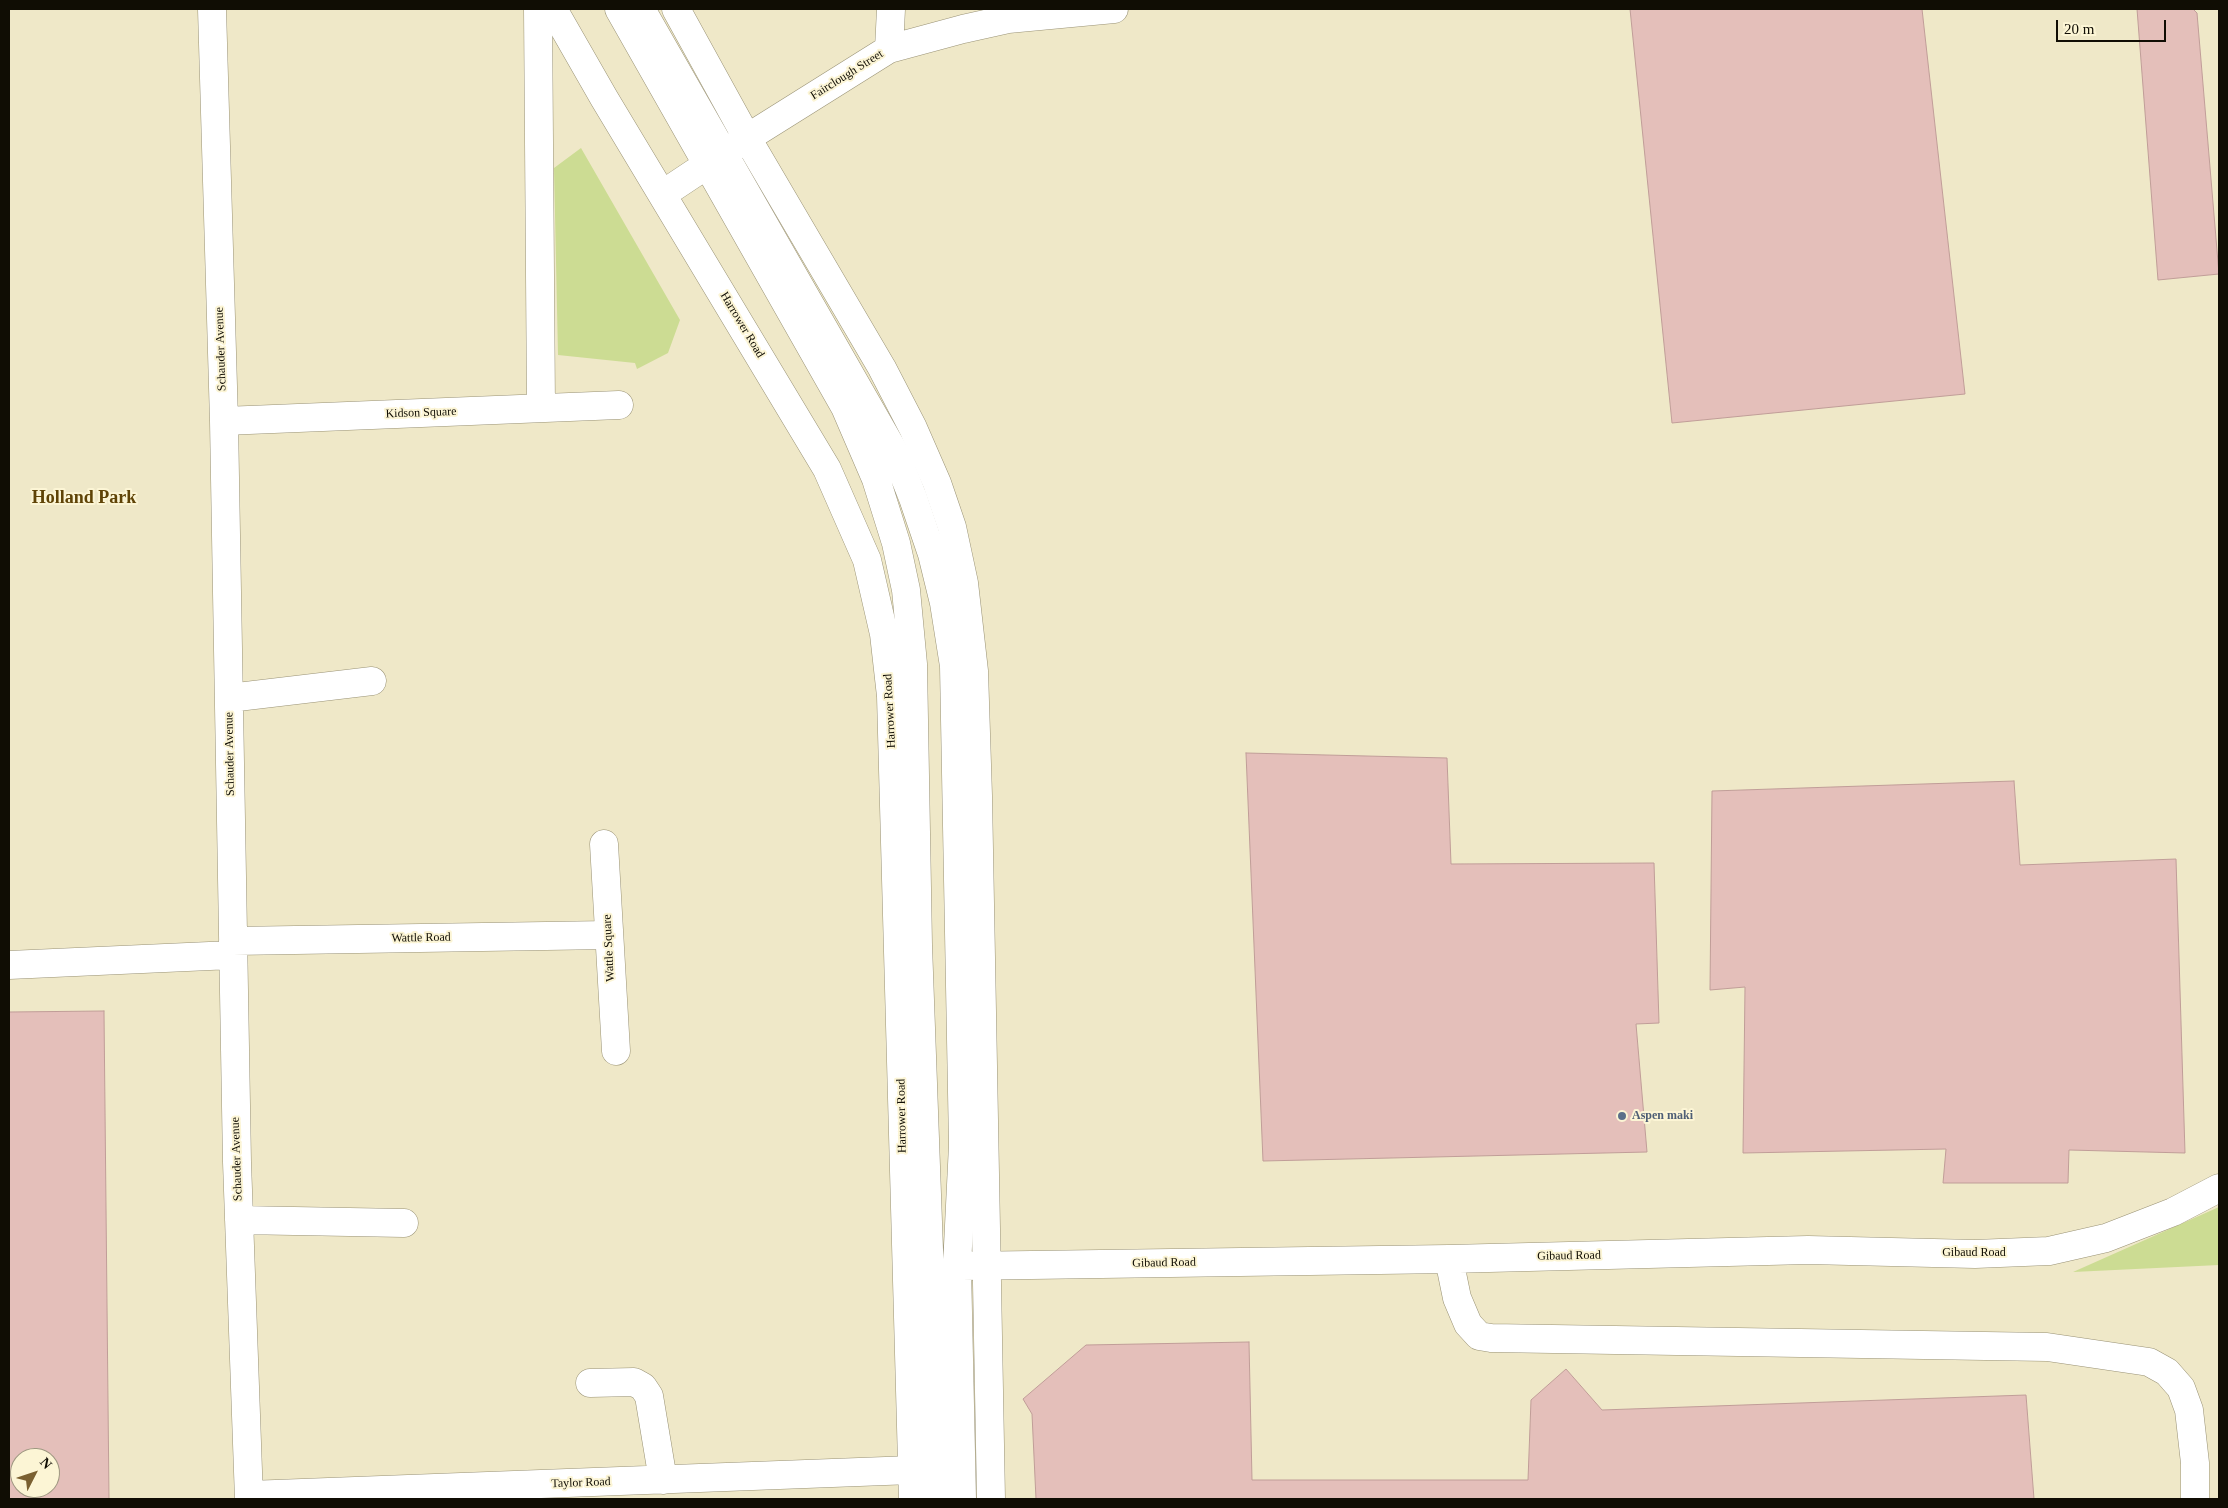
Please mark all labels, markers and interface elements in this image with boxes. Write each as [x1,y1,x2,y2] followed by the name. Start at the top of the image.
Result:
[2058,10,2168,42] scale bar
[2064,21,2094,37] text: 20 m
[808,47,886,103] street label: Fairclough Street
[717,289,767,361] street label: Harrower Road
[212,307,230,391] street label: Schauder Avenue
[385,405,457,421] street label: Kidson Square
[32,487,136,509] district label: Holland Park
[881,674,899,748] street label: Harrower Road
[222,712,238,796] street label: Schauder Avenue
[600,914,618,982] street label: Wattle Square
[391,930,451,946] street label: Wattle Road
[894,1079,910,1153] street label: Harrower Road
[1632,1109,1693,1123] place label: Aspen maki
[1616,1110,1628,1122] marker: Aspen maki
[228,1117,246,1201] street label: Schauder Avenue
[1942,1246,2006,1260] street label: Gibaud Road
[1537,1248,1601,1264] street label: Gibaud Road
[1132,1255,1196,1271] street label: Gibaud Road
[10,1448,60,1498] north arrow
[37,1455,55,1472] text: N
[551,1475,611,1491] street label: Taylor Road

